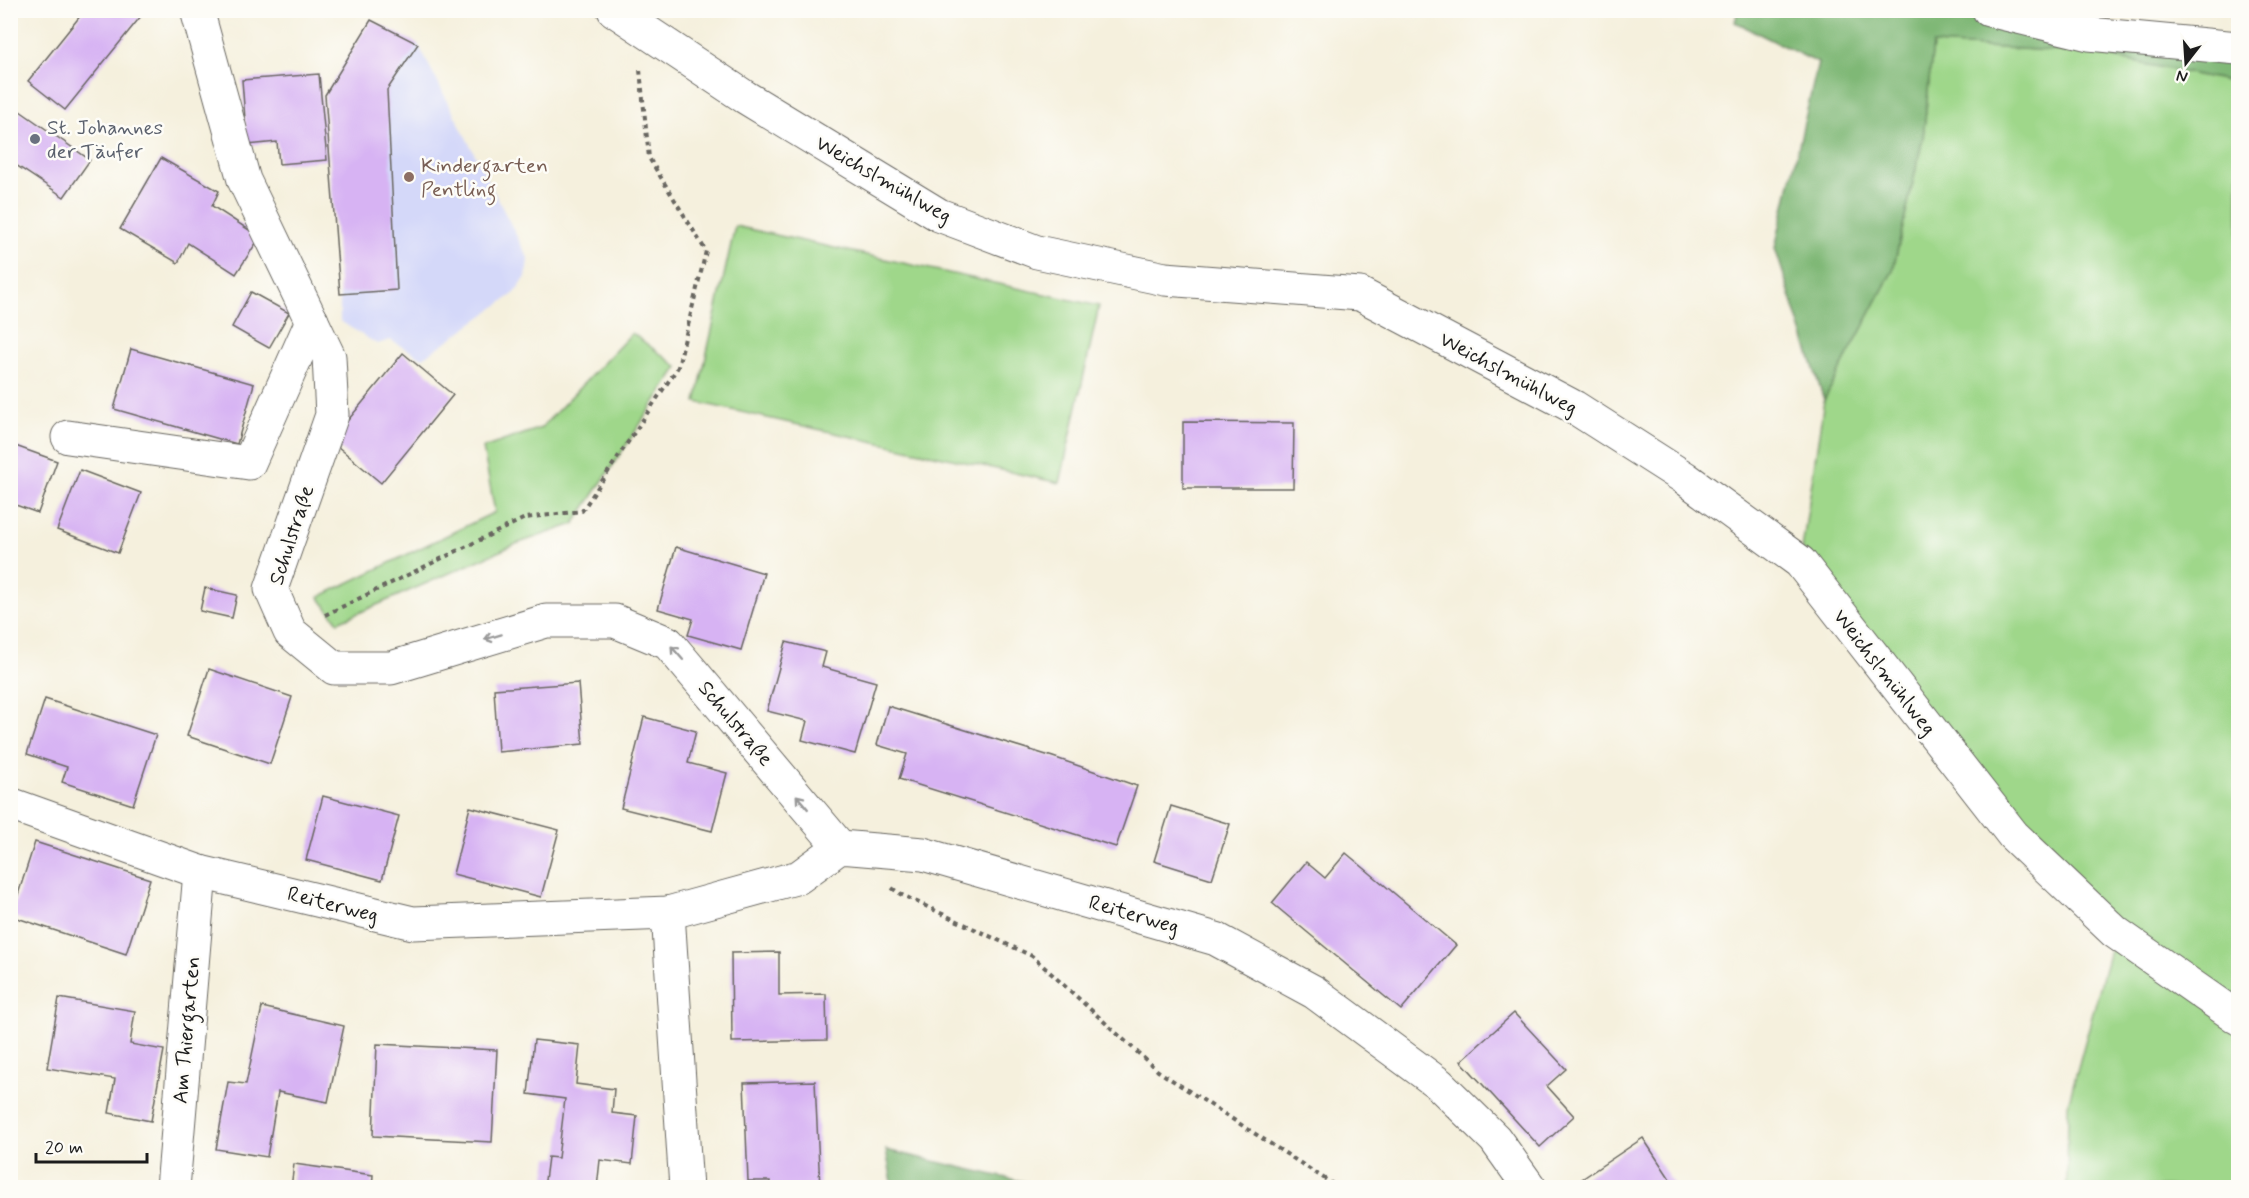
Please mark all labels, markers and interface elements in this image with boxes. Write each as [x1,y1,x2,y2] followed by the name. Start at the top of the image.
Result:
[2156,33,2216,93] north arrow
[2174,64,2190,88] text: N
[47,114,163,166] place label: St. Johannes der Täufer
[810,130,957,230] street label: Weichslmühlweg
[28,132,42,146] marker: St. Johannes der Täufer
[421,152,548,206] place label: Kindergarten Pentling
[402,170,416,184] marker: Kindergarten Pentling
[1435,326,1583,422] street label: Weichslmühlweg
[263,482,321,589] street label: Schulstraße
[1826,604,1942,741] street label: Weichslmühlweg
[484,632,503,643] one-way arrow
[670,646,684,661] one-way arrow
[691,675,779,772] street label: Schulstraße
[796,794,809,810] one-way arrow
[284,880,381,930] street label: Reiterweg
[1085,889,1182,941] street label: Reiterweg
[167,955,209,1105] street label: Am Thiergarten
[36,1126,147,1164] scale bar
[45,1136,83,1160] text: 20 m

